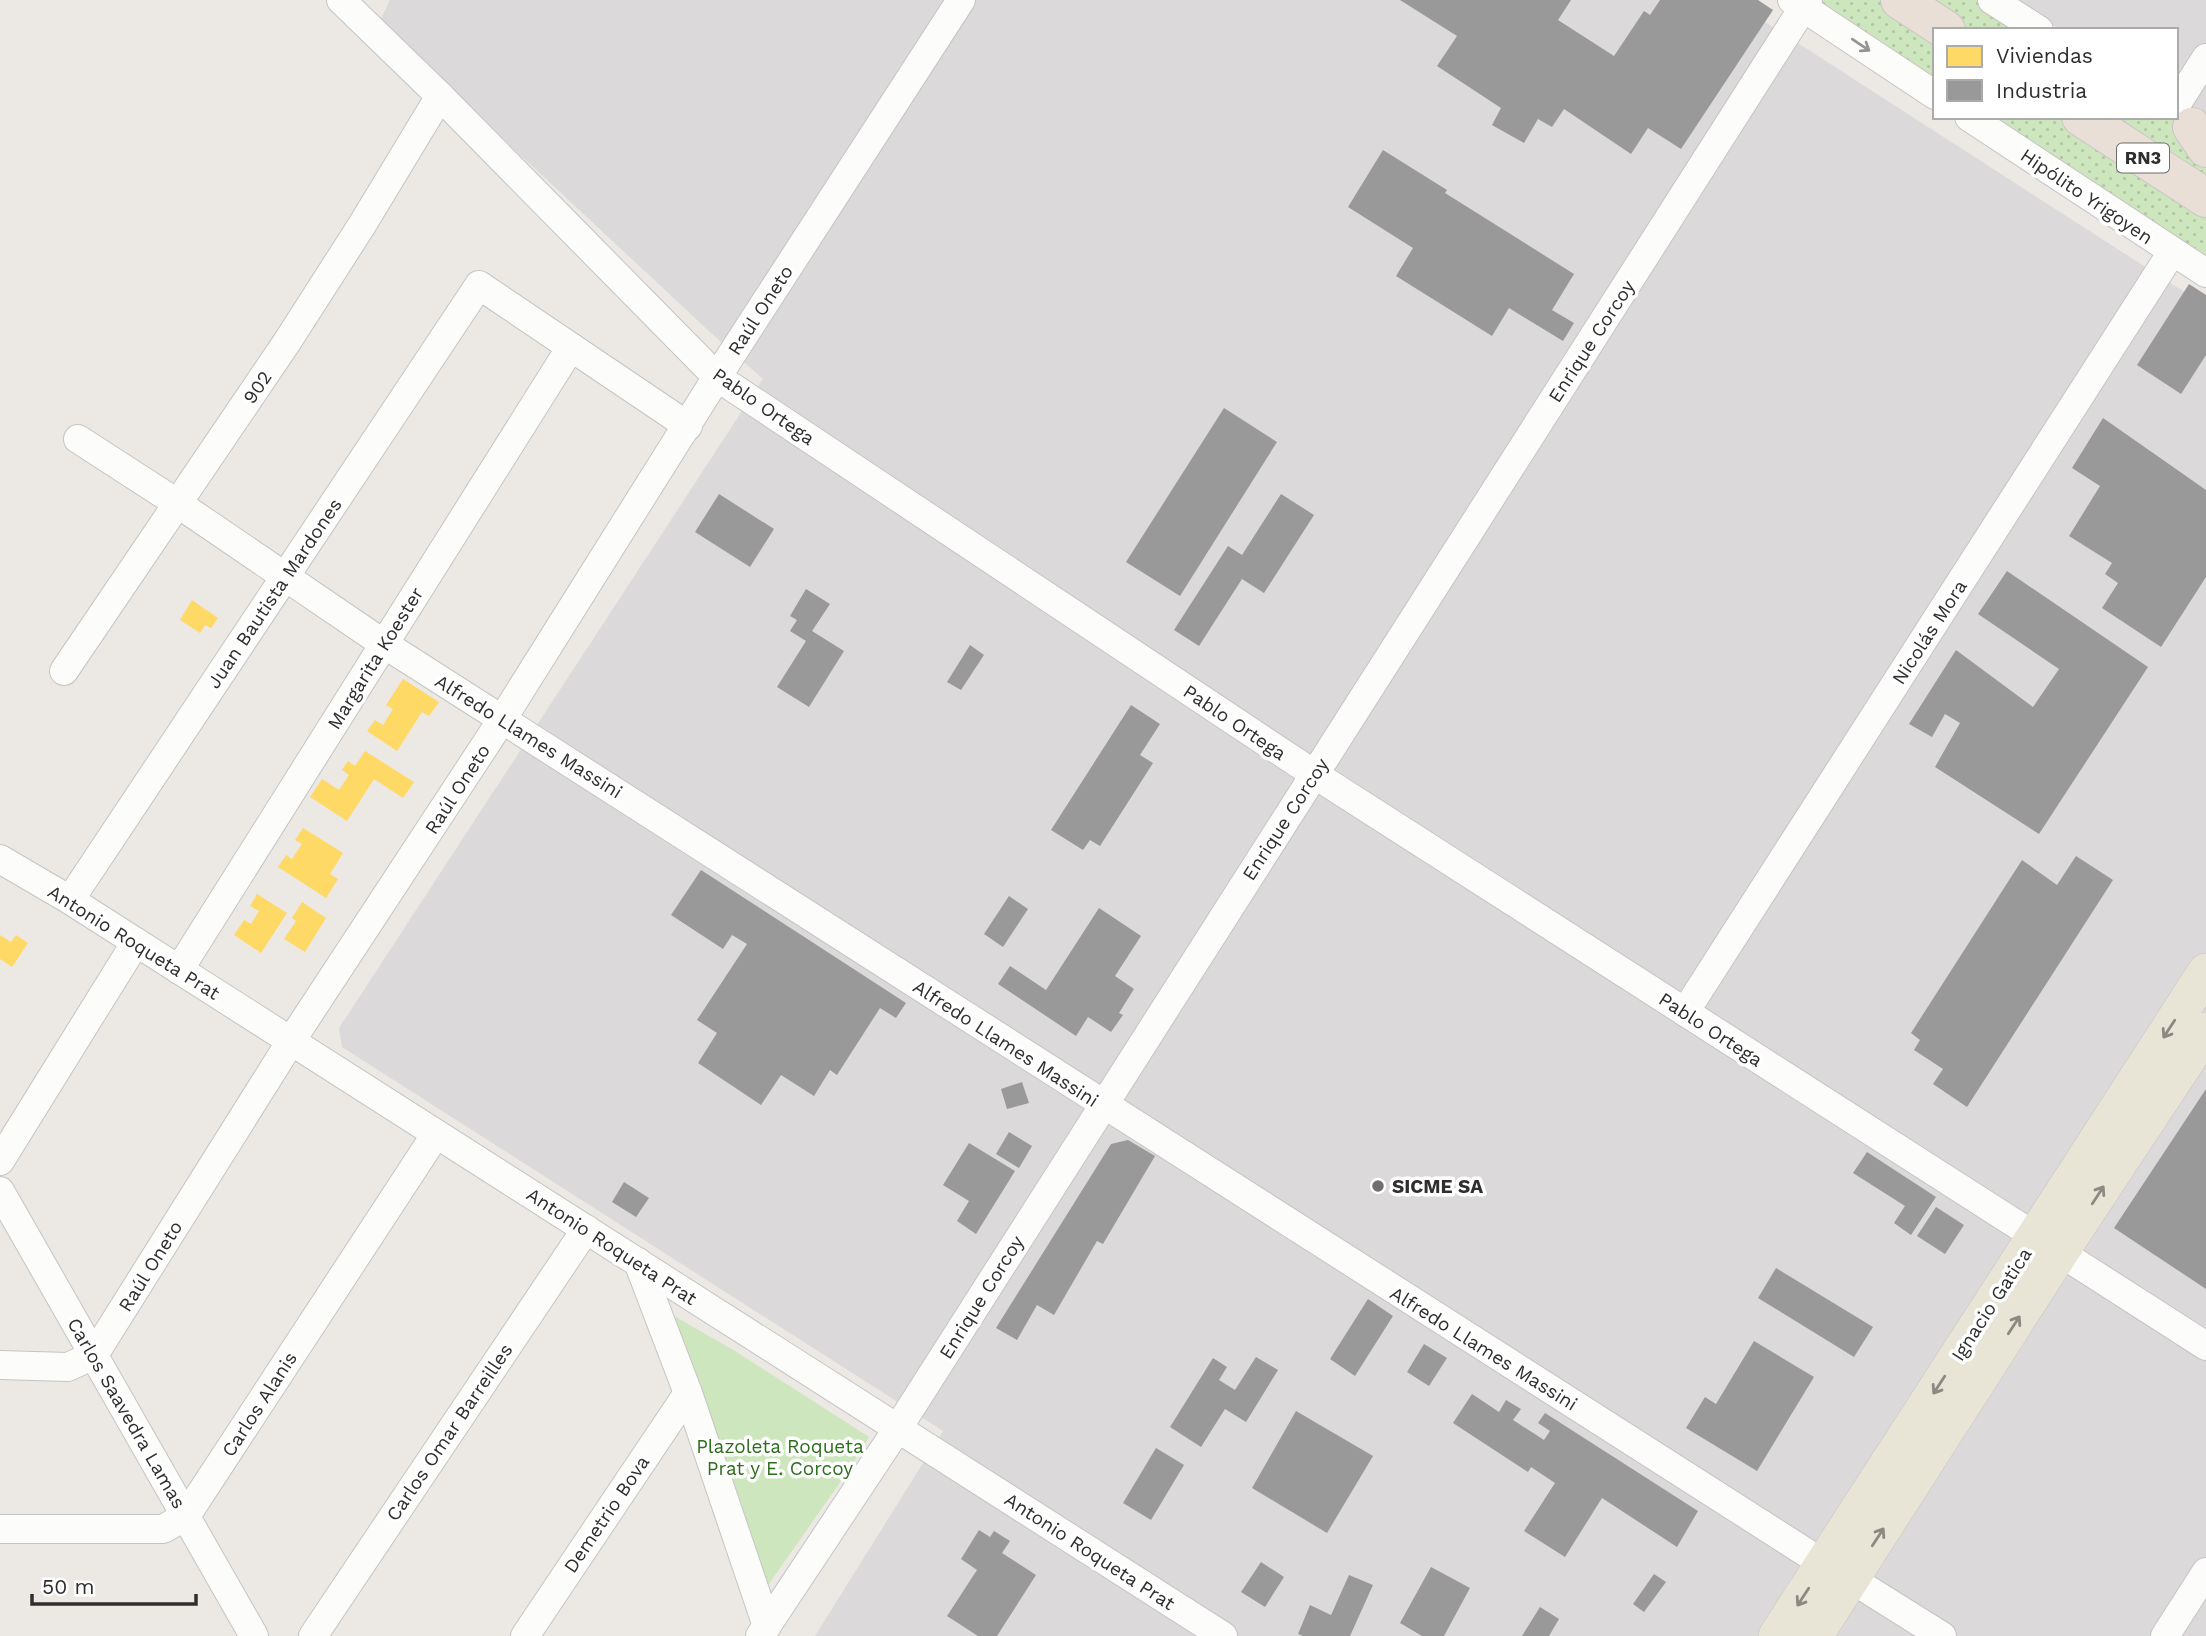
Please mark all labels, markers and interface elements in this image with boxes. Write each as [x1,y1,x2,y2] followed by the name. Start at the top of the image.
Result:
[1933,28,2178,119] legend
[1850,39,1870,53] one-way arrow
[1996,43,2093,68] text: Viviendas
[1996,78,2087,103] text: Industria
[2016,144,2157,249] street label: Hipólito Yrigoyen
[2117,144,2169,173] road number: RN3
[723,261,798,360] street label: Raúl Oneto
[1543,276,1640,407] street label: Enrique Corcoy
[708,363,819,450] street label: Pablo Ortega
[238,366,277,408] street label: 902
[202,494,347,693] street label: Juan Bautista Mardones
[1887,576,1972,689] street label: Nicolás Mora
[322,583,429,734] street label: Margarita Koester
[431,669,627,803] street label: Alfredo Llames Massini
[1179,680,1291,765] street label: Pablo Ortega
[420,740,495,839] street label: Raúl Oneto
[1237,754,1334,885] street label: Enrique Corcoy
[44,880,224,1005] street label: Antonio Roqueta Prat
[909,975,1103,1112] street label: Alfredo Llames Massini
[1655,987,1767,1072] street label: Pablo Ortega
[2162,1019,2176,1039] one-way arrow
[1392,1175,1483,1198] place label: SICME SA
[1370,1178,1386,1194] marker: SICME SA
[522,1183,701,1310] street label: Antonio Roqueta Prat
[2091,1186,2105,1206] one-way arrow
[113,1217,187,1316] street label: Raúl Oneto
[934,1231,1029,1363] street label: Enrique Corcoy
[1946,1243,2037,1365] street label: Ignacio Gatica
[1386,1281,1582,1415] street label: Alfredo Llames Massini
[62,1314,191,1513] street label: Carlos Saavedra Lamas
[2006,1316,2021,1335] one-way arrow
[381,1339,517,1525] street label: Carlos Omar Barreilles
[217,1348,302,1461] street label: Carlos Alanis
[1932,1375,1946,1394] one-way arrow
[696,1435,864,1480] park label: Plazoleta Roqueta Prat y E. Corcoy
[559,1451,654,1577] street label: Demetrio Bova
[1000,1488,1179,1615] street label: Antonio Roqueta Prat
[1871,1528,1885,1548] one-way arrow
[32,1562,196,1606] scale bar
[42,1574,94,1599] text: 50 m
[1795,1587,1810,1606] one-way arrow

